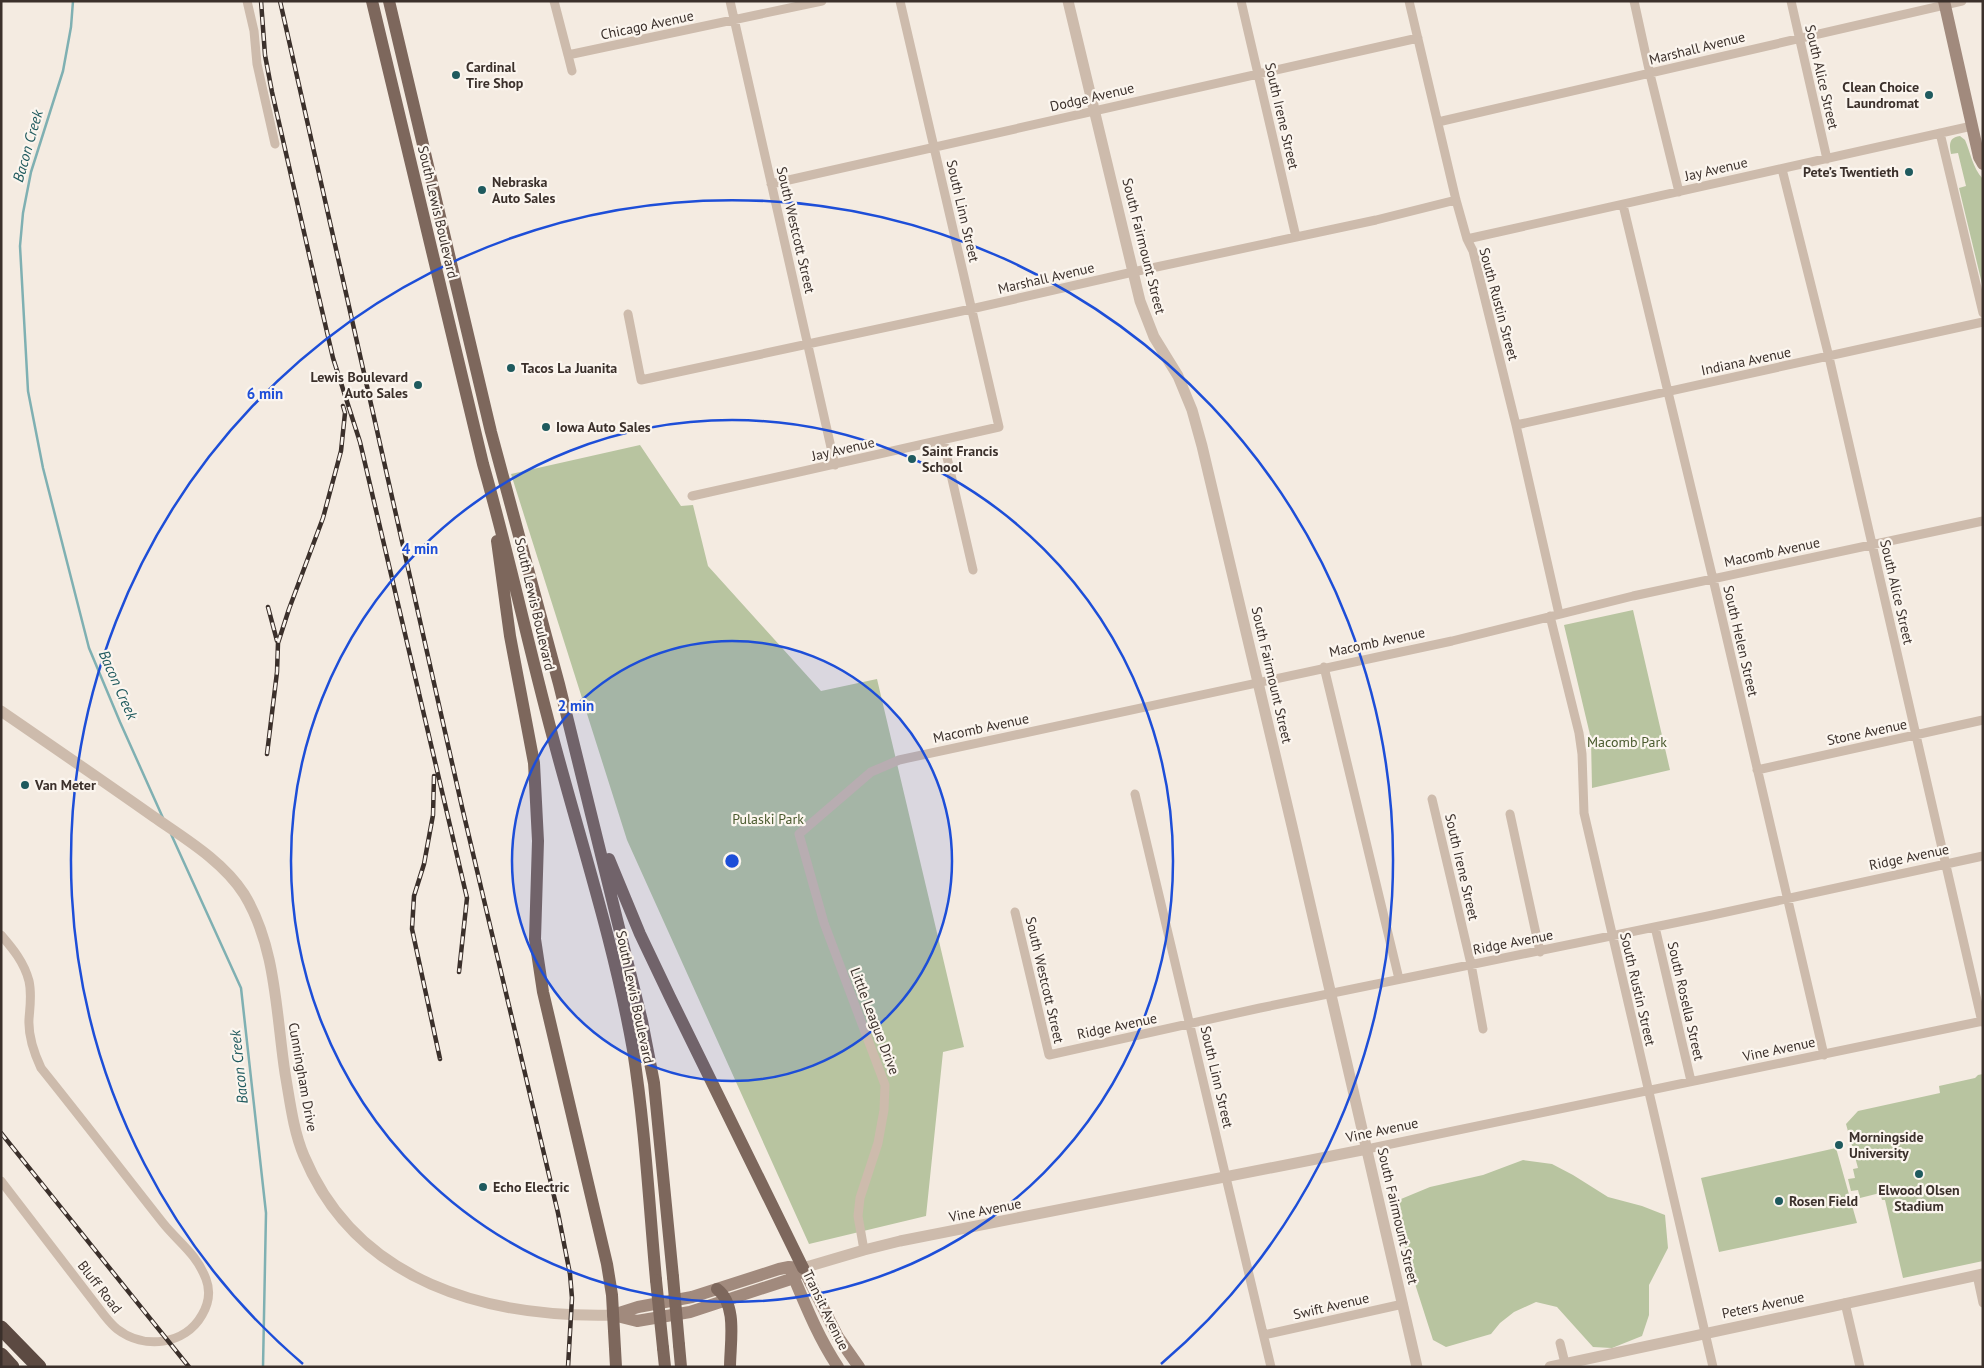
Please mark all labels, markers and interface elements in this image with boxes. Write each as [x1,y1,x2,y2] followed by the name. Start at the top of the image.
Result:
[599,6,695,44] street label: Chicago Avenue
[1801,23,1843,131] street label: South Alice Street
[1647,27,1747,69] street label: Marshall Avenue
[466,58,524,92] place label: Cardinal Tire Shop
[1261,61,1303,171] street label: South Irene Street
[450,69,462,81] marker: Cardinal Tire Shop
[1842,78,1919,112] place label: Clean Choice Laundromat
[1048,79,1136,115] street label: Dodge Avenue
[1923,89,1935,101] marker: Clean Choice Laundromat
[8,106,47,184] water label: Bacon Creek
[414,144,462,280] street label: South Lewis Boulevard
[1682,153,1749,185] street label: Jay Avenue
[942,158,984,264] street label: South Linn Street
[1803,163,1899,181] place label: Pete’s Twentieth
[773,165,819,295] street label: South Westcott Street
[1903,166,1915,178] marker: Pete’s Twentieth
[492,173,555,207] place label: Nebraska Auto Sales
[1118,176,1170,316] street label: South Fairmount Street
[476,184,488,196] marker: Nebraska Auto Sales
[1475,246,1523,363] street label: South Rustin Street
[996,258,1096,298] street label: Marshall Avenue
[1699,343,1793,379] street label: Indiana Avenue
[521,359,617,377] place label: Tacos La Juanita
[505,362,517,374] marker: Tacos La Juanita
[311,368,408,402] place label: Lewis Boulevard Auto Sales
[412,379,424,391] marker: Lewis Boulevard Auto Sales
[247,384,283,403] text: 6 min
[556,418,651,436] place label: Iowa Auto Sales
[540,421,552,433] marker: Iowa Auto Sales
[809,433,876,465] street label: Jay Avenue
[922,442,999,476] place label: Saint Francis School
[906,453,918,465] marker: Saint Francis School
[1722,533,1822,571] street label: Macomb Avenue
[511,536,559,672] street label: South Lewis Boulevard
[1876,538,1918,646] street label: South Alice Street
[402,539,438,558] text: 4 min
[1719,584,1763,699] street label: South Helen Street
[1248,605,1297,745] street label: South Fairmount Street
[1327,623,1427,661] street label: Macomb Avenue
[95,647,143,724] water label: Bacon Creek
[558,696,594,715] text: 2 min
[931,709,1031,747] street label: Macomb Avenue
[1825,715,1909,749] street label: Stone Avenue
[1587,733,1667,751] park label: Macomb Park
[34,776,96,794] place label: Van Meter
[19,779,31,791] marker: Van Meter
[732,810,804,828] park label: Pulaski Park
[1441,812,1483,922] street label: South Irene Street
[1867,840,1951,874] street label: Ridge Avenue
[723,852,741,870] centre of rings
[1022,915,1068,1045] street label: South Westcott Street
[1471,925,1555,959] street label: Ridge Avenue
[612,929,658,1065] street label: South Lewis Boulevard
[1616,931,1660,1048] street label: South Rustin Street
[1664,940,1708,1062] street label: South Rosella Street
[846,965,904,1077] street label: Little League Drive
[1075,1009,1159,1043] street label: Ridge Avenue
[285,1021,321,1133] street label: Cunningham Drive
[1196,1024,1238,1130] street label: South Linn Street
[225,1028,252,1105] water label: Bacon Creek
[1740,1033,1817,1066] street label: Vine Avenue
[1343,1114,1420,1147] street label: Vine Avenue
[1849,1128,1924,1162] place label: Morningside University
[1833,1139,1845,1151] marker: Morningside University
[1374,1146,1423,1286] street label: South Fairmount Street
[1913,1168,1925,1180] marker: Elwood Olsen Stadium
[493,1178,569,1196] place label: Echo Electric
[477,1181,489,1193] marker: Echo Electric
[1878,1181,1960,1215] place label: Elwood Olsen Stadium
[1789,1192,1858,1210] place label: Rosen Field
[946,1194,1023,1226] street label: Vine Avenue
[1773,1195,1785,1207] marker: Rosen Field
[74,1257,126,1317] street label: Bluff Road
[799,1267,853,1353] street label: Transit Avenue
[1720,1287,1806,1323] street label: Peters Avenue
[1291,1289,1371,1323] street label: Swift Avenue

